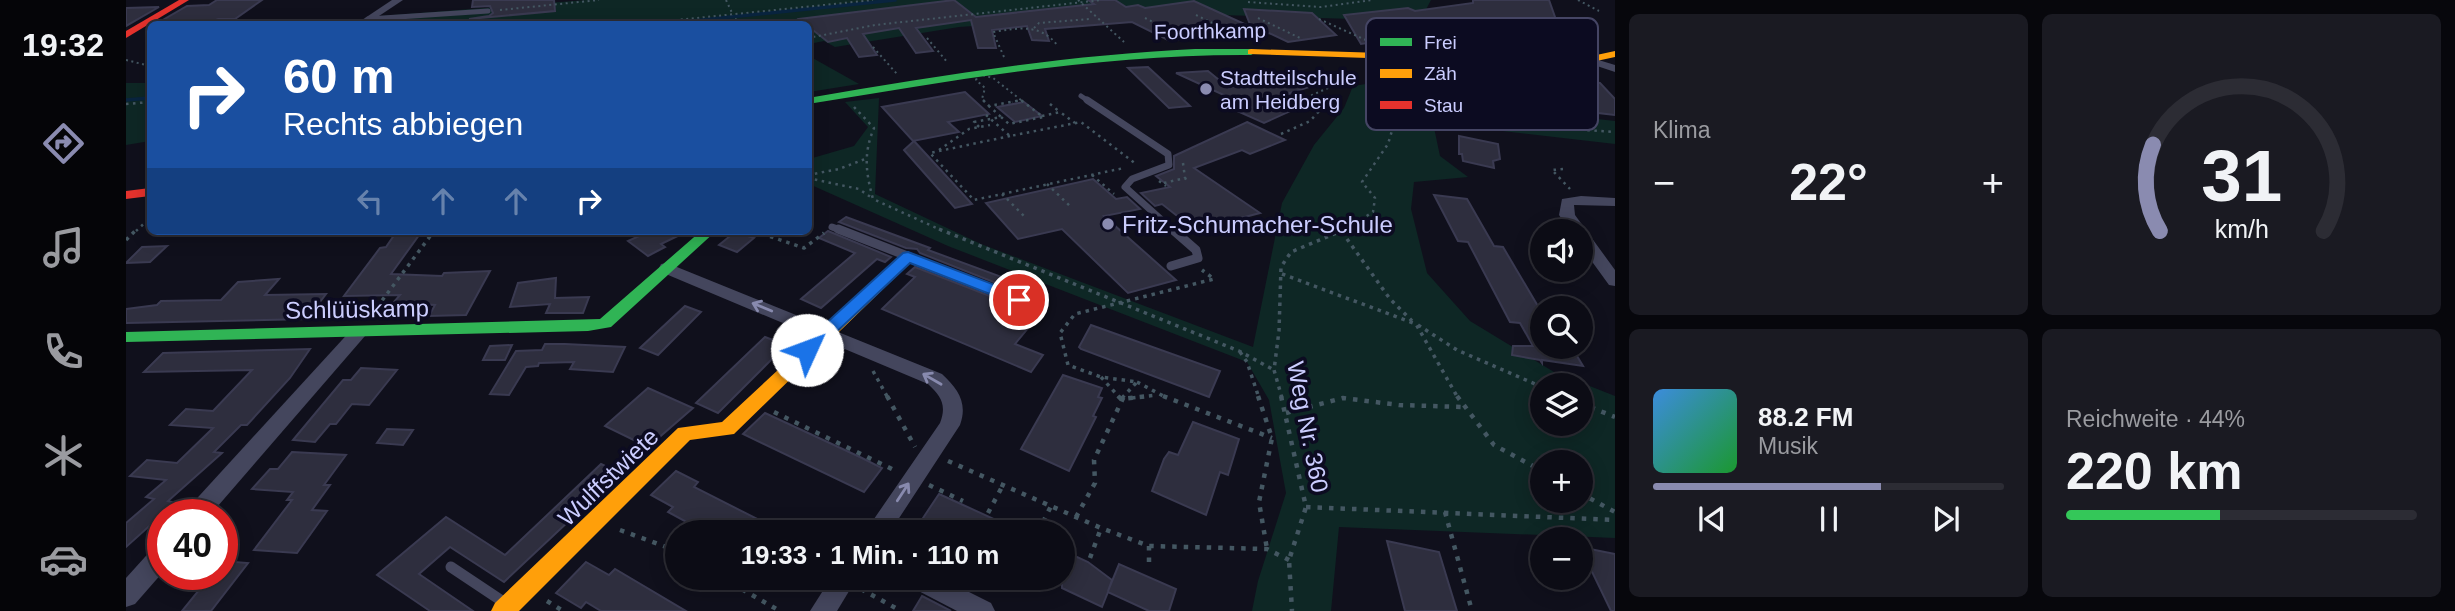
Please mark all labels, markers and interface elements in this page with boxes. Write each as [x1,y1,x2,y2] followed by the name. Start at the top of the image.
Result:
[1366,18,1598,130] legend
[1154,19,1266,43] street label: Foorthkamp
[22,27,104,63] text: 19:32
[1424,32,1457,53] text: Frei
[168,49,259,140] icon: right
[283,49,395,103] text: 60 m
[1424,63,1457,84] text: Zäh
[1220,66,1357,113] place label: Stadtteilschule am Heidberg
[1198,81,1214,97] marker: Stadtteilschule am Heidberg
[1424,95,1463,116] text: Stau
[283,106,523,142] text: Rechts abbiegen
[1653,117,1711,143] text: Klima
[39,119,88,168] icon: directions
[2201,135,2282,216] text: 31
[1789,153,1868,211] text: 22°
[1653,162,1675,204] text: −
[1982,162,2004,204] text: +
[351,182,389,220] icon: left
[424,182,462,220] icon: ahead
[497,182,535,220] icon: ahead
[570,182,608,220] icon: right
[1122,211,1393,238] place label: Fritz-Schumacher-Schule
[2214,214,2269,242] text: km/h
[1100,216,1116,232] marker: Fritz-Schumacher-Schule
[1530,219,1593,590] map controls
[1530,219,1593,282] button: sound
[39,223,88,272] icon: music
[989,270,1049,330] pin
[1000,281,1038,319] icon: arrive
[285,294,429,324] street label: Schlüüskamp
[1530,296,1593,359] button: search
[752,300,773,313] one-way arrow
[770,313,844,387] position arrow
[39,327,88,376] icon: phone
[1282,359,1334,495] street label: Weg Nr. 360
[922,372,942,386] one-way arrow
[1530,373,1593,436] button: layers
[1758,402,1853,432] text: 88.2 FM
[2066,406,2245,432] text: Reichweite · 44%
[552,423,664,531] street label: Wulffstwiete
[39,431,88,480] icon: climate
[1758,433,1818,459] text: Musik
[2066,442,2242,500] text: 220 km
[1530,450,1593,513] button: +
[896,483,910,503] one-way arrow
[147,499,238,590] speed limit sign: 40
[1693,500,1731,538] icon: previous
[1810,500,1848,538] icon: pause
[1927,500,1965,538] icon: next
[1530,527,1593,590] button: −
[39,535,88,584] icon: car
[741,540,999,570] text: 19:33 · 1 Min. · 110 m

